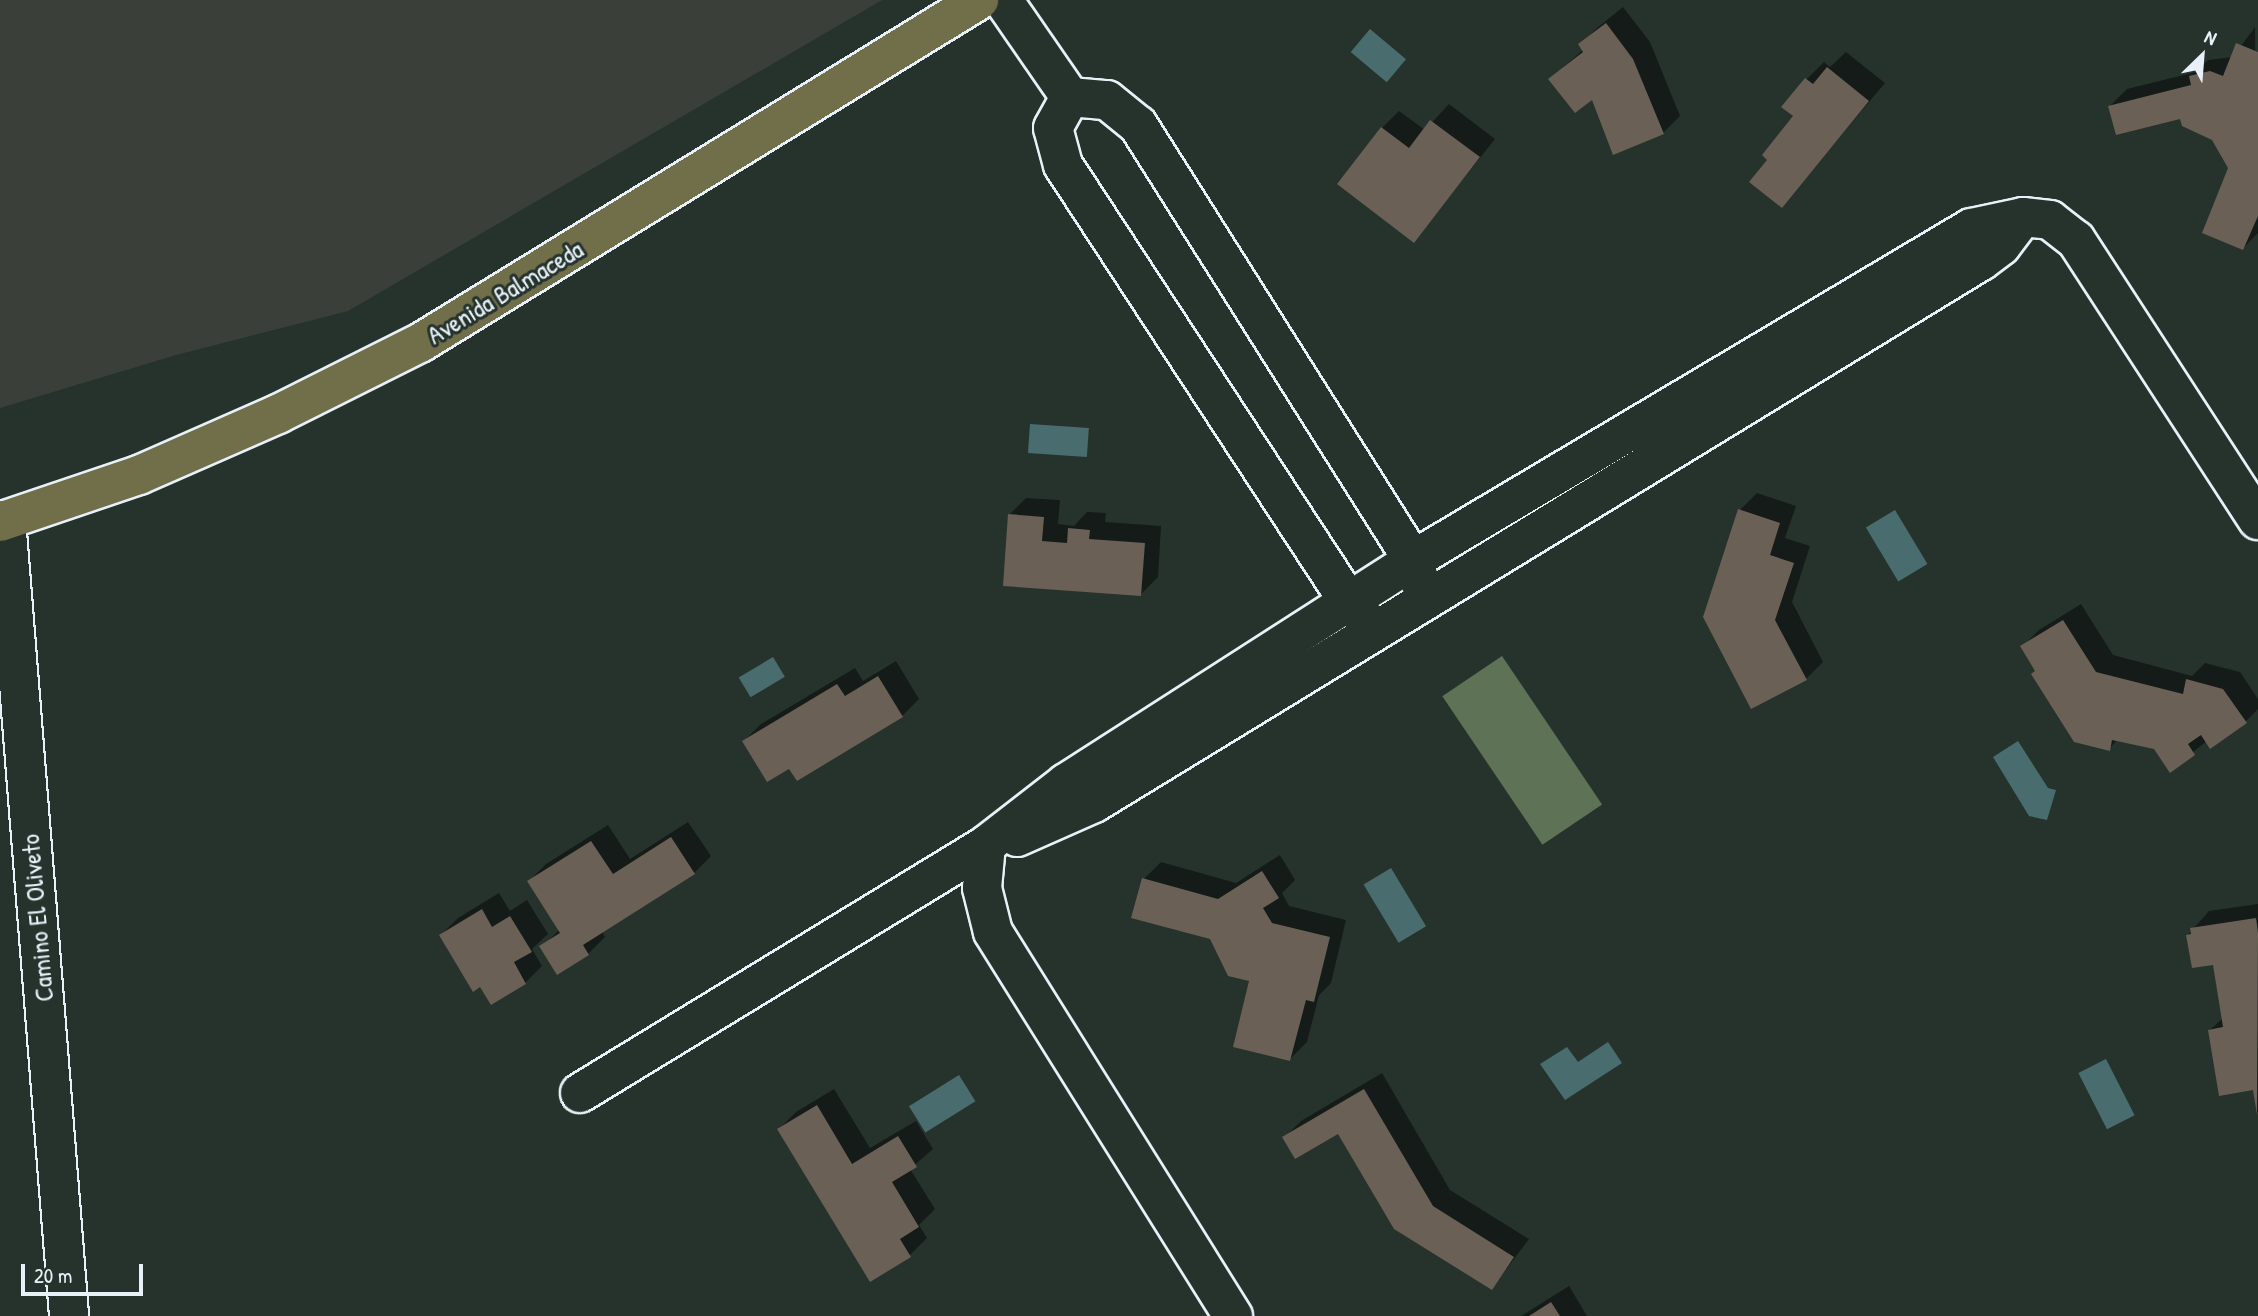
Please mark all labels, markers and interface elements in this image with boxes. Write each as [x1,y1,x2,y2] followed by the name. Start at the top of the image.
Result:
[2167,21,2237,91] north arrow
[2201,23,2221,51] text: N
[421,233,589,351] street label: Avenida Balmaceda
[14,833,60,1003] street label: Camino El Oliveto
[24,1250,147,1294] scale bar
[34,1261,72,1290] text: 20 m

